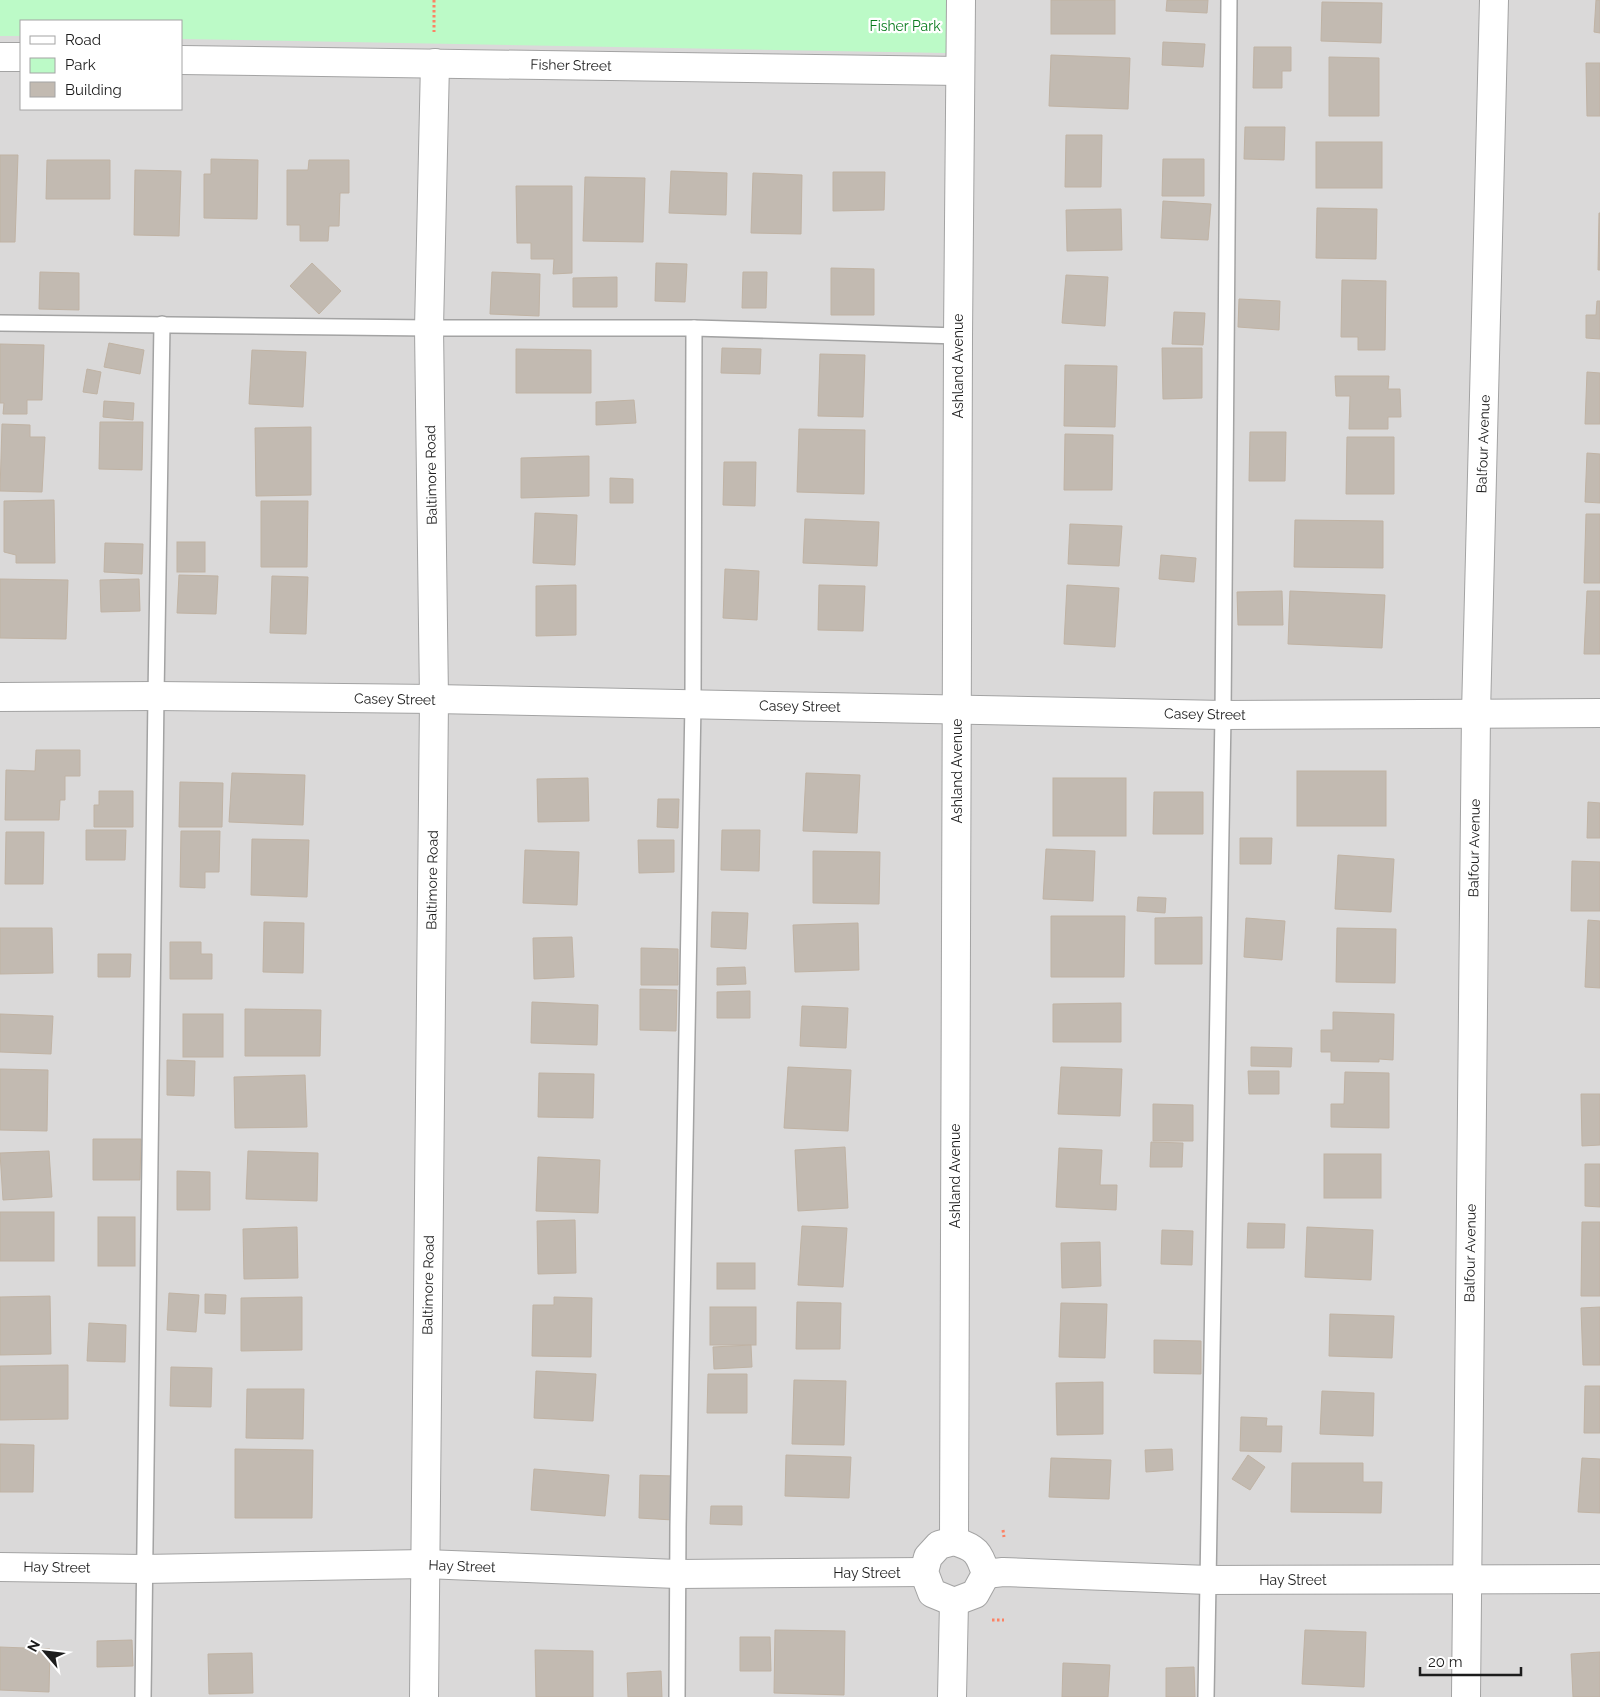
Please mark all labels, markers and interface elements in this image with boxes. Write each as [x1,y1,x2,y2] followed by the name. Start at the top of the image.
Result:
[869,18,941,34] park label: Fisher Park
[20,20,182,110] legend
[65,31,101,49] text: Road
[65,56,96,74] text: Park
[530,56,612,74] street label: Fisher Street
[65,81,122,99] text: Building
[950,314,966,418] street label: Ashland Avenue
[1473,394,1493,494] street label: Balfour Avenue
[422,425,440,525] street label: Baltimore Road
[354,690,436,708] street label: Casey Street
[759,697,841,715] street label: Casey Street
[1164,705,1246,723] street label: Casey Street
[949,719,965,823] street label: Ashland Avenue
[1465,799,1483,897] street label: Balfour Avenue
[423,830,441,930] street label: Baltimore Road
[947,1124,963,1228] street label: Ashland Avenue
[1461,1204,1479,1302] street label: Balfour Avenue
[419,1235,437,1335] street label: Baltimore Road
[428,1557,496,1575] street label: Hay Street
[23,1558,91,1576] street label: Hay Street
[833,1565,901,1581] street label: Hay Street
[1259,1572,1327,1588] street label: Hay Street
[20,1627,70,1677] north arrow
[24,1637,43,1654] text: N
[1420,1644,1521,1676] scale bar
[1428,1653,1463,1671] text: 20 m

